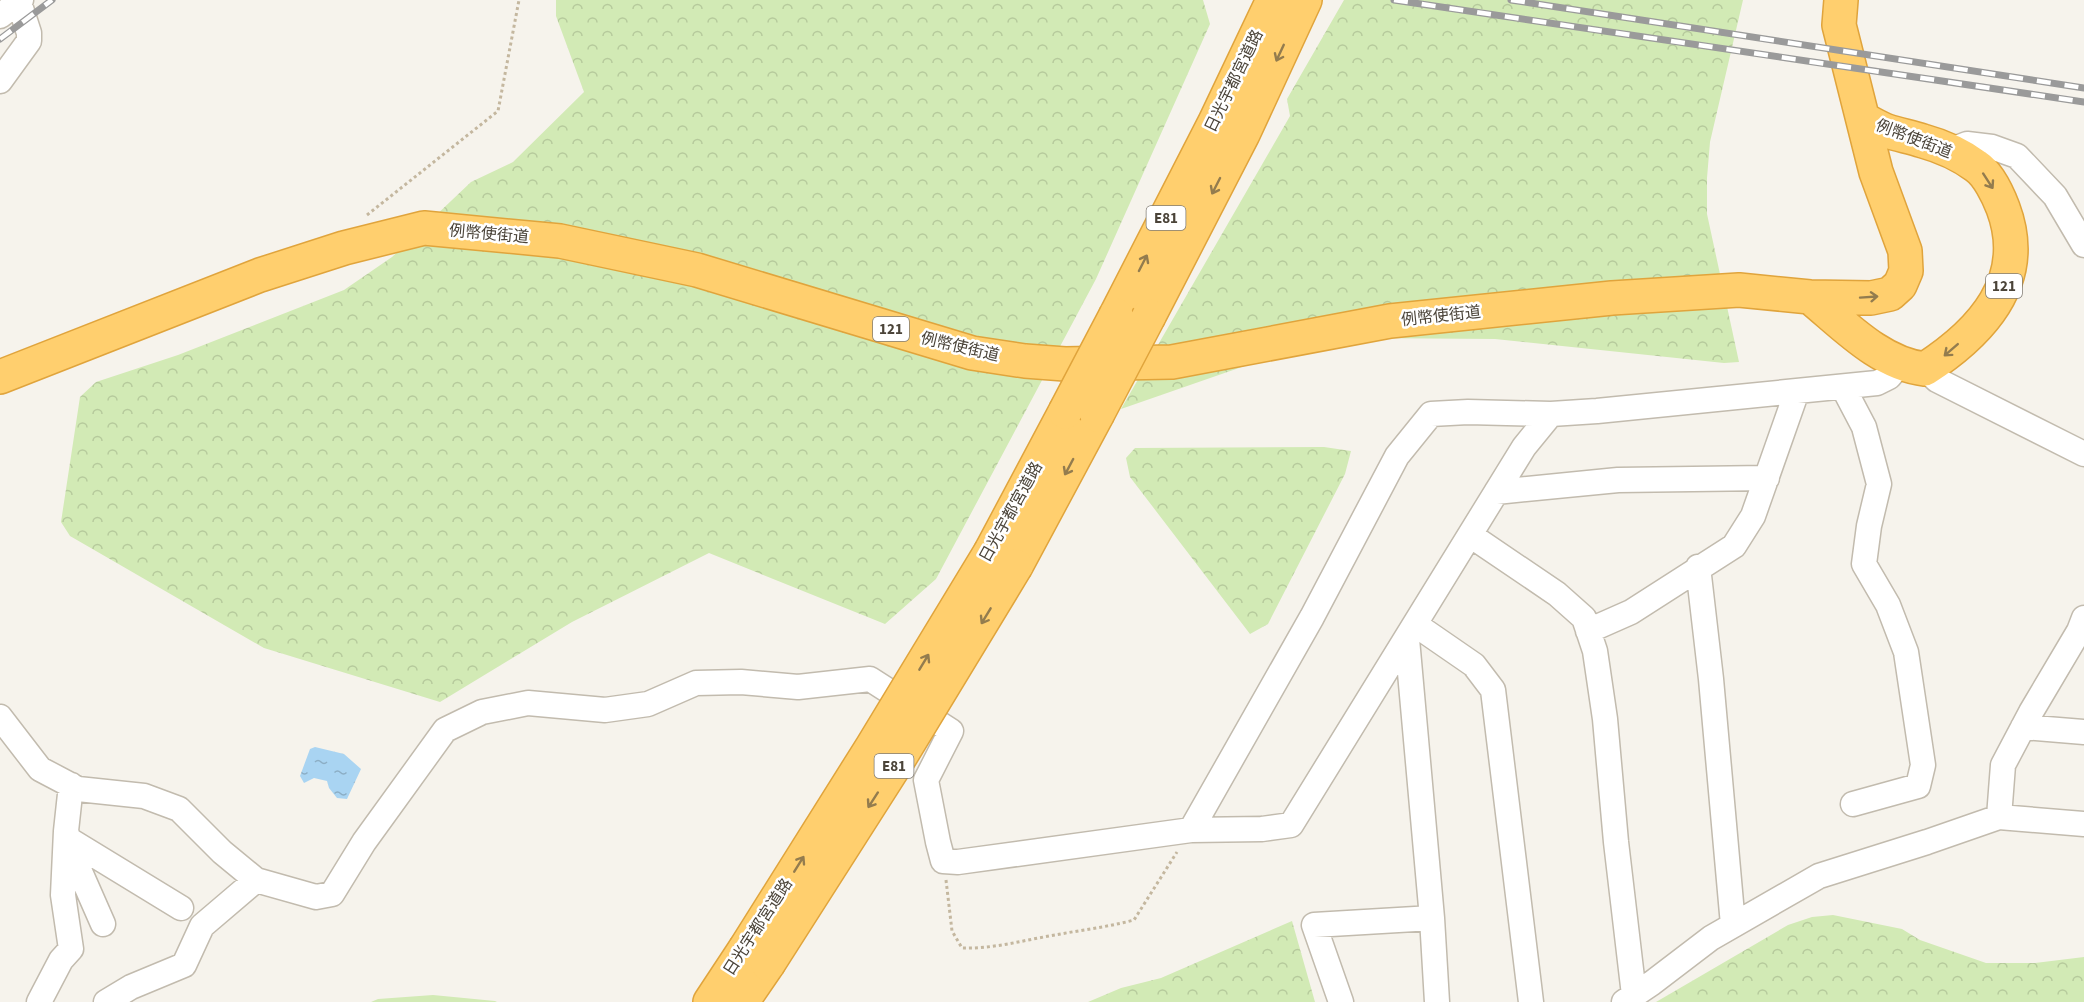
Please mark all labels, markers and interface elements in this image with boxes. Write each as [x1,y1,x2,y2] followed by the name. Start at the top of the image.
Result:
[1200,26,1268,136] street label: 日光宇都宮道路
[1274,44,1286,62] one-way arrow
[1873,114,1955,164] street label: 例幣使街道
[1982,172,1994,189] one-way arrow
[1210,177,1222,194] one-way arrow
[1146,206,1186,230] road number: E81
[448,220,530,248] street label: 例幣使街道
[1138,254,1149,272] one-way arrow
[1986,274,2022,298] road number: 121
[1858,291,1878,302] one-way arrow
[1400,301,1482,331] street label: 例幣使街道
[873,317,909,341] road number: 121
[919,327,1001,367] street label: 例幣使街道
[1944,343,1959,357] one-way arrow
[974,458,1048,566] street label: 日光宇都宮道路
[1063,458,1075,475] one-way arrow
[979,607,991,624] one-way arrow
[918,654,930,671] one-way arrow
[874,754,914,778] road number: E81
[866,791,878,808] one-way arrow
[793,856,805,873] one-way arrow
[718,874,798,980] street label: 日光宇都宮道路

